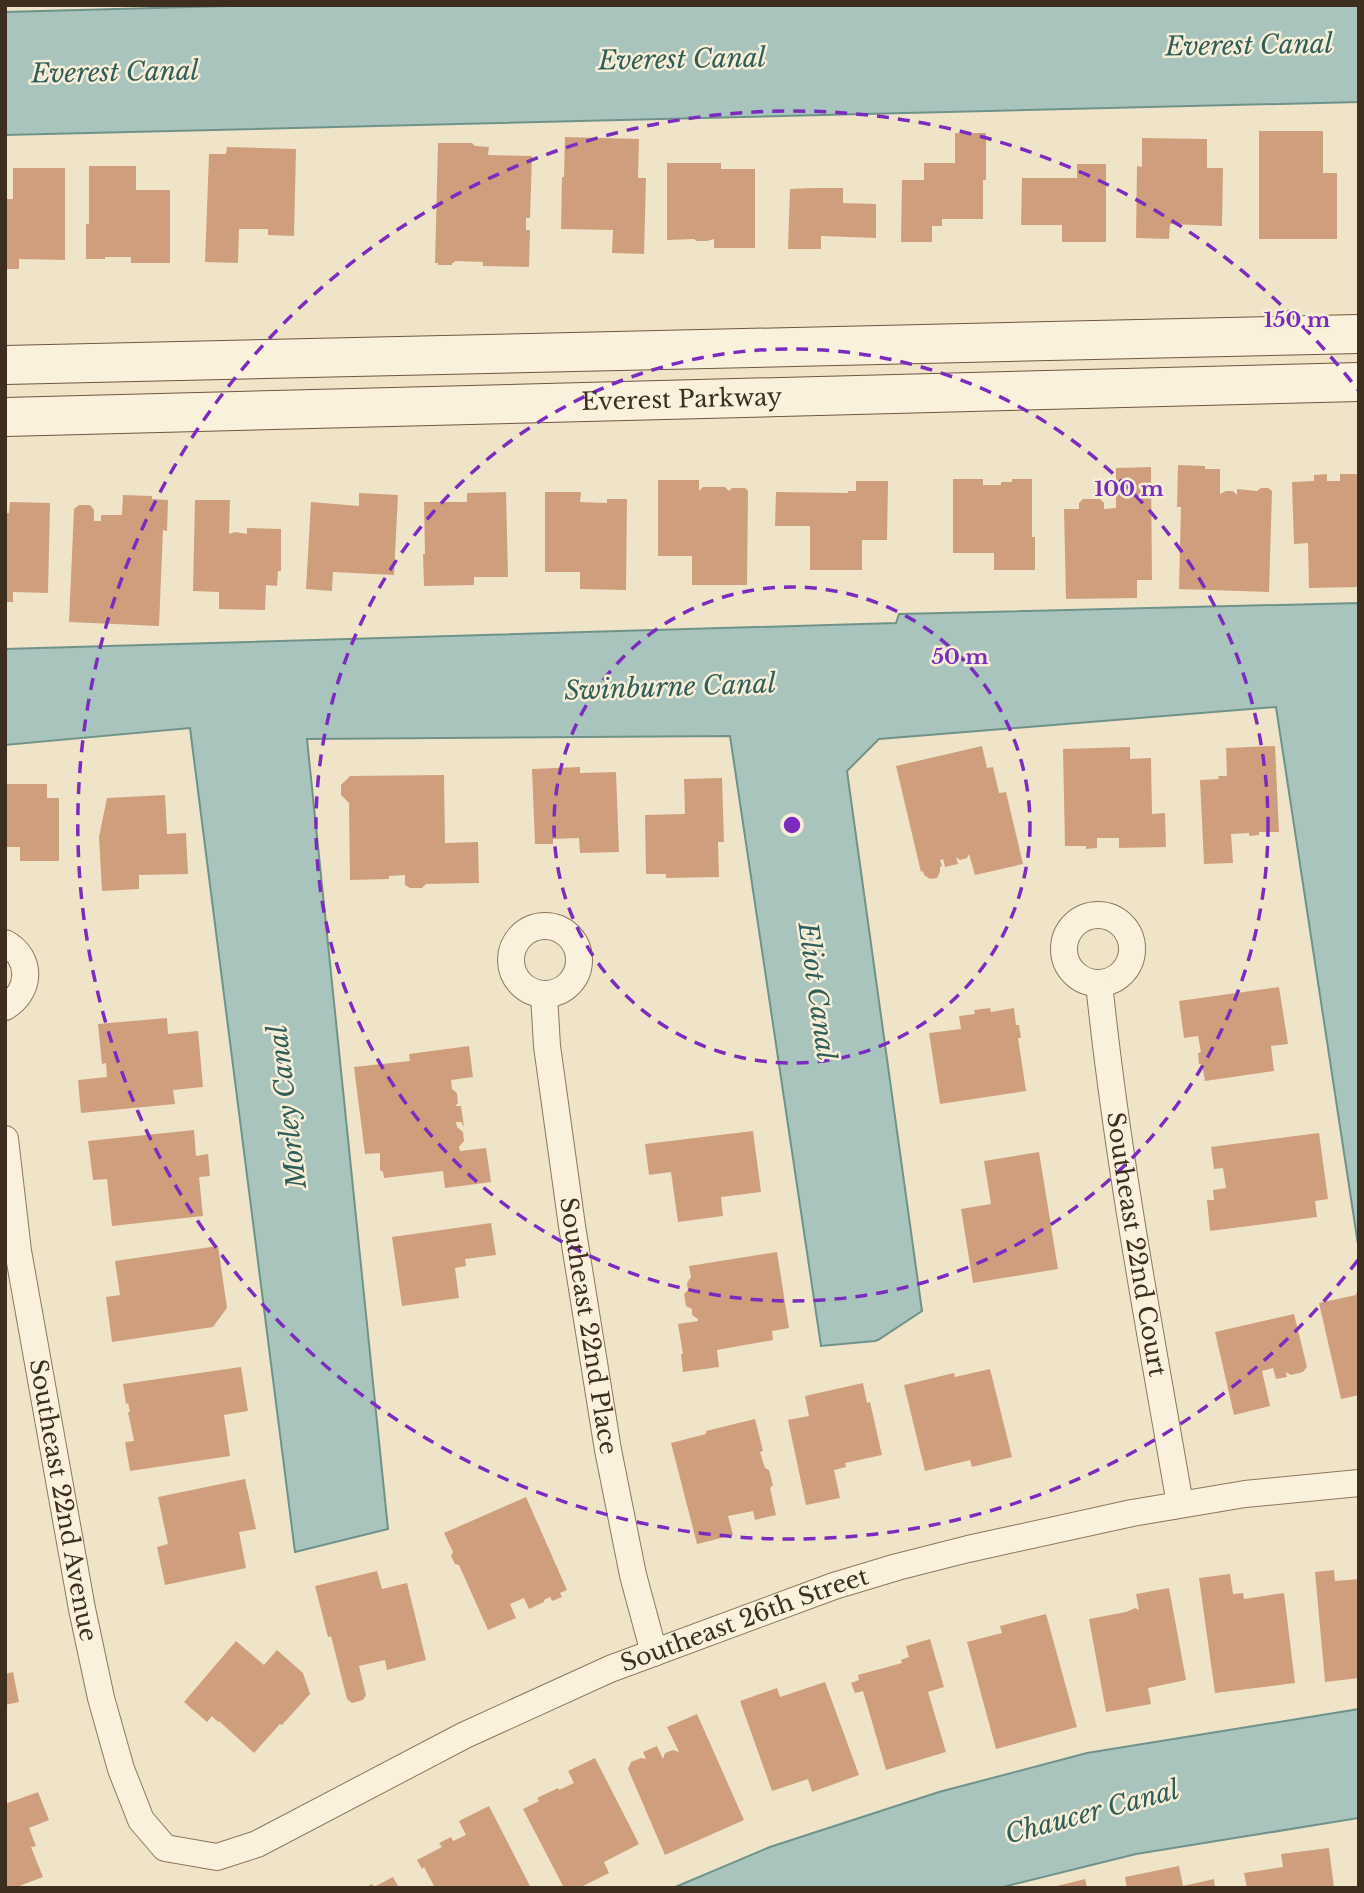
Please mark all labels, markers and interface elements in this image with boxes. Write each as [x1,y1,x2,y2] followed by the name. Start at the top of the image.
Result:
[1164,28,1334,62] water label: Everest Canal
[597,42,767,76] water label: Everest Canal
[30,55,200,89] water label: Everest Canal
[1264,307,1330,333] text: 150 m
[581,382,783,416] street label: Everest Parkway
[1094,476,1164,502] text: 100 m
[931,644,989,670] text: 50 m
[564,667,777,707] water label: Swinburne Canal
[780,813,804,837] centre of rings
[791,919,843,1063] water label: Eliot Canal
[261,1023,313,1192] water label: Morley Canal
[1101,1110,1172,1379] street label: Southeast 22nd Court
[554,1195,624,1457] street label: Southeast 22nd Place
[24,1357,104,1644] street label: Southeast 22nd Avenue
[616,1561,872,1678] street label: Southeast 26th Street
[1001,1773,1183,1851] water label: Chaucer Canal

